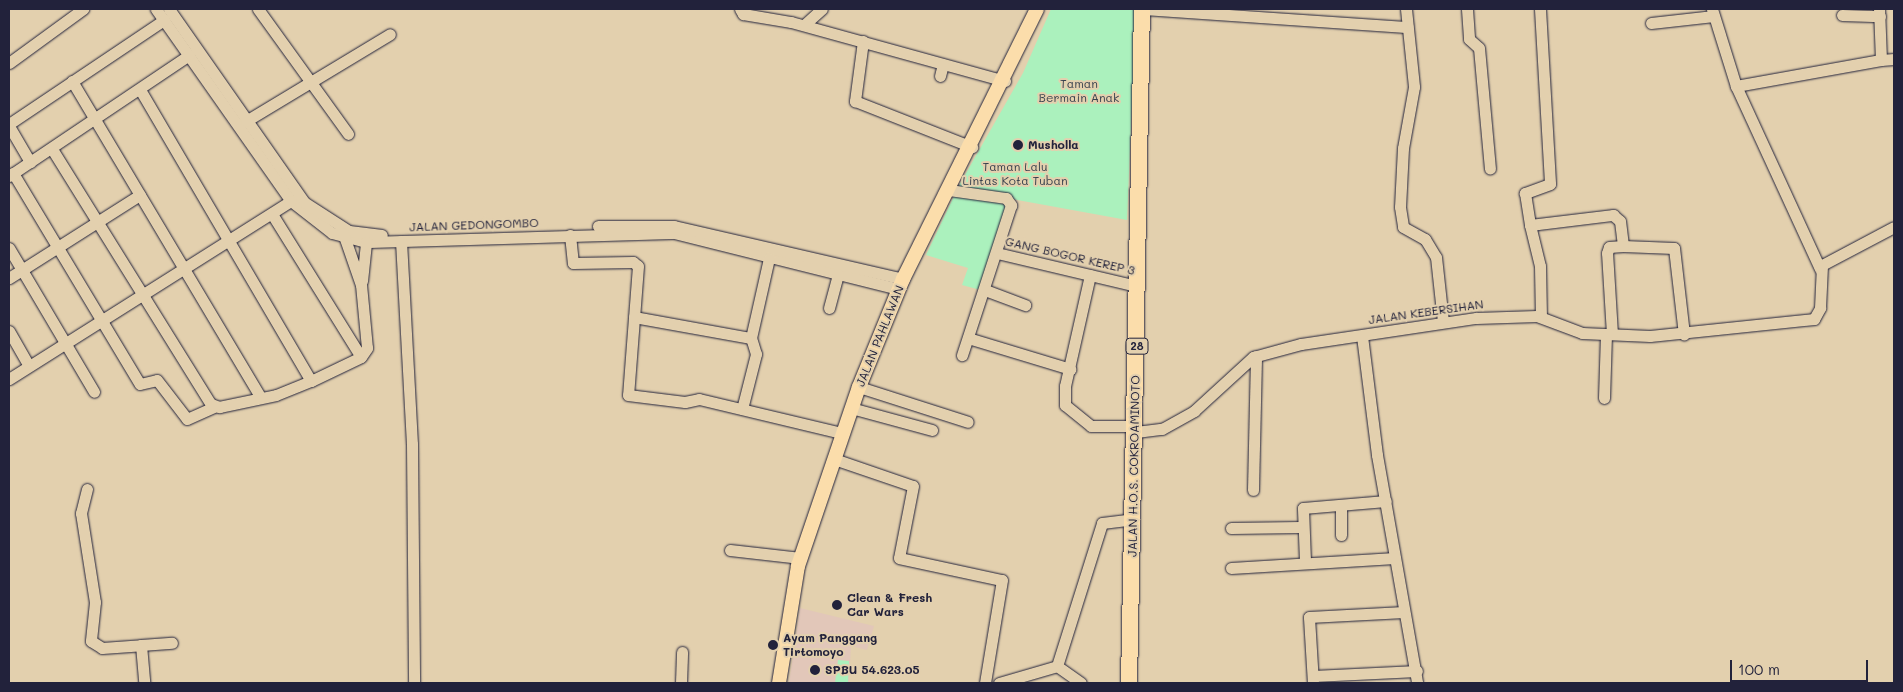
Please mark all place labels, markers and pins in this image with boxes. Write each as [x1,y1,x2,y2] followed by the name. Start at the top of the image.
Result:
[1028,138,1079,152] place label: Musholla
[1012,139,1024,151] marker: Musholla
[847,591,932,619] place label: Clean & Fresh Car Wars
[831,599,843,611] marker: Clean & Fresh Car Wars
[783,631,877,659] place label: Ayam Panggang Tirtomoyo
[767,639,779,651] marker: Ayam Panggang Tirtomoyo
[825,663,919,677] place label: SPBU 54.623.05
[809,664,821,676] marker: SPBU 54.623.05

